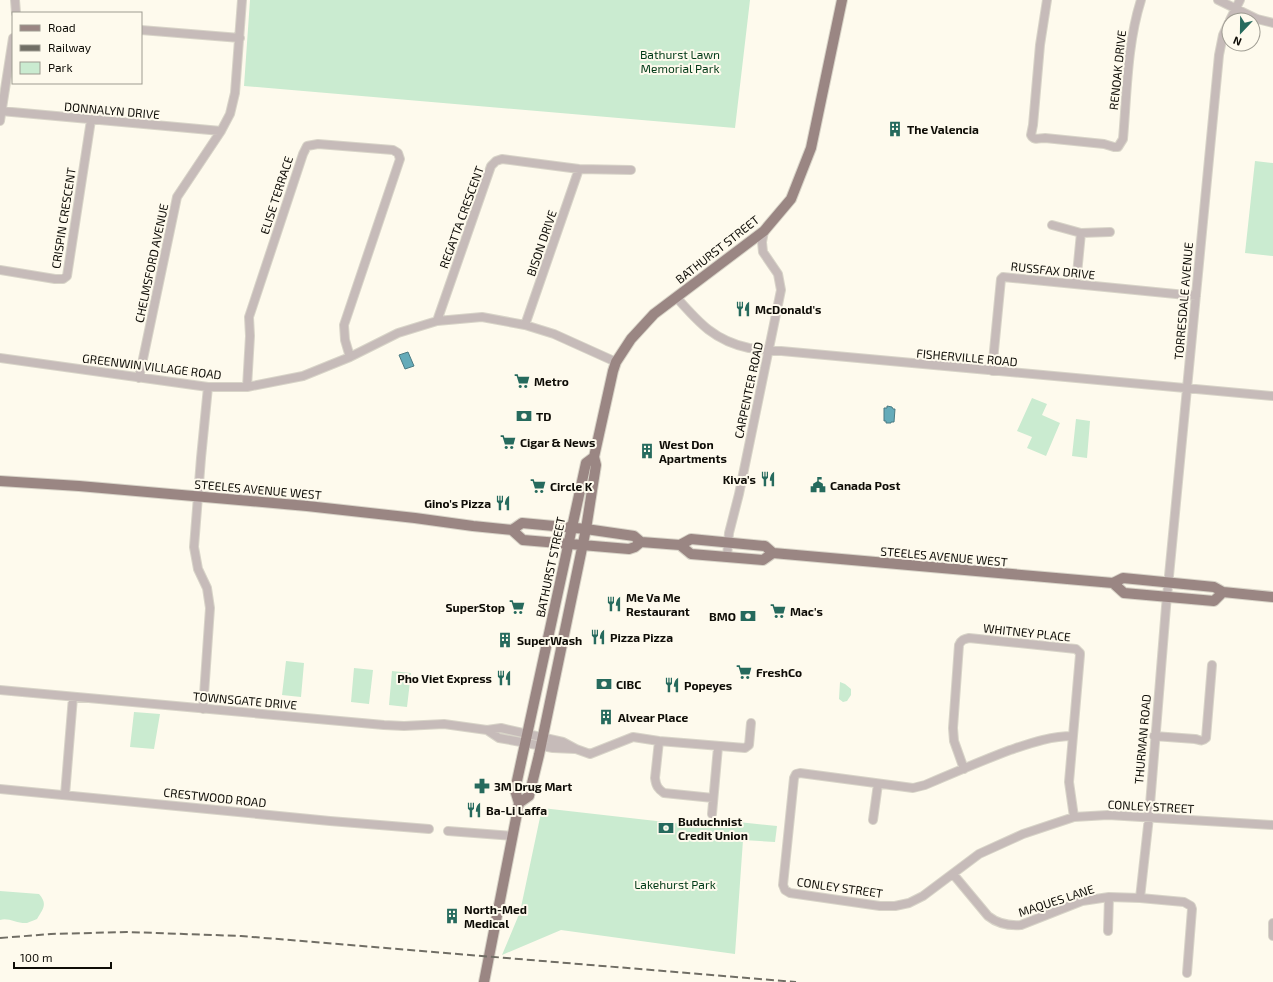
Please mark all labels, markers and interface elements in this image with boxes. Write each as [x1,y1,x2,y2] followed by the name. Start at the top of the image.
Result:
[12,12,142,84] legend
[1221,12,1261,52] north arrow
[48,20,76,34] text: Road
[1106,29,1128,111] street label: RENOAK DRIVE
[1231,34,1243,49] text: N
[48,40,92,54] text: Railway
[640,47,720,75] park label: Bathurst Lawn Memorial Park
[48,60,73,74] text: Park
[64,99,161,121] street label: DONNALYN DRIVE
[886,120,904,138] building icon: The Valencia
[907,122,979,136] place label: The Valencia
[257,154,295,236] street label: ELISE TERRACE
[436,164,486,270] street label: REGATTA CRESCENT
[48,166,78,270] street label: CRISPIN CRESCENT
[132,202,171,324] street label: CHELMSFORD AVENUE
[523,208,559,278] street label: BISON DRIVE
[672,212,762,286] street label: BATHURST STREET
[1171,241,1195,360] street label: TORRESDALE AVENUE
[1010,259,1096,281] street label: RUSSFAX DRIVE
[734,300,752,318] restaurant icon: McDonald's
[755,302,821,316] place label: McDonald's
[731,340,765,440] street label: CARPENTER ROAD
[916,346,1018,368] street label: FISHERVILLE ROAD
[82,351,222,381] street label: GREENWIN VILLAGE ROAD
[513,372,531,390] supermarket icon: Metro
[534,374,569,388] place label: Metro
[515,407,533,425] bank icon: TD
[536,409,551,423] place label: TD
[499,433,517,451] supermarket icon: Cigar & News
[520,435,595,449] place label: Cigar & News
[659,437,727,465] place label: West Don Apartments
[638,442,656,460] building icon: West Don Apartments
[759,470,777,488] restaurant icon: Kiva's
[723,472,756,486] place label: Kiva's
[194,476,322,502] street label: STEELES AVENUE WEST
[809,476,827,494] public building icon: Canada Post
[529,477,547,495] supermarket icon: Circle K
[830,478,900,492] place label: Canada Post
[550,479,593,493] place label: Circle K
[494,494,512,512] restaurant icon: Gino's Pizza
[424,496,491,510] place label: Gino's Pizza
[533,516,567,618] street label: BATHURST STREET
[880,543,1008,569] street label: STEELES AVENUE WEST
[626,590,690,618] place label: Me Va Me Restaurant
[605,595,623,613] restaurant icon: Me Va Me Restaurant
[508,598,526,616] supermarket icon: SuperStop
[446,600,505,614] place label: SuperStop
[769,602,787,620] supermarket icon: Mac's
[790,604,823,618] place label: Mac's
[739,607,757,625] bank icon: BMO
[709,609,736,623] place label: BMO
[982,620,1072,644] street label: WHITNEY PLACE
[589,628,607,646] restaurant icon: Pizza Pizza
[610,630,673,644] place label: Pizza Pizza
[496,631,514,649] building icon: SuperWash
[517,633,582,647] place label: SuperWash
[735,663,753,681] supermarket icon: FreshCo
[756,665,802,679] place label: FreshCo
[495,669,513,687] restaurant icon: Pho Viet Express
[397,671,492,685] place label: Pho Viet Express
[595,675,613,693] bank icon: CIBC
[663,676,681,694] restaurant icon: Popeyes
[616,677,641,691] place label: CIBC
[684,678,732,693] place label: Popeyes
[192,688,298,712] street label: TOWNSGATE DRIVE
[1131,693,1153,785] street label: THURMAN ROAD
[597,708,615,726] building icon: Alvear Place
[618,710,688,724] place label: Alvear Place
[473,777,491,795] pharmacy icon: 3M Drug Mart
[494,779,572,793] place label: 3M Drug Mart
[163,785,267,809] street label: CRESTWOOD ROAD
[1107,797,1195,815] street label: CONLEY STREET
[465,801,483,819] restaurant icon: Ba-Li Laffa
[486,803,547,817] place label: Ba-Li Laffa
[678,814,748,842] place label: Buduchnist Credit Union
[657,819,675,837] bank icon: Buduchnist Credit Union
[796,874,884,900] street label: CONLEY STREET
[634,877,716,891] park label: Lakehurst Park
[1016,881,1096,920] street label: MAQUES LANE
[464,902,527,930] place label: North-Med Medical
[443,907,461,925] building icon: North-Med Medical
[14,944,111,970] scale bar
[20,950,52,964] text: 100 m

